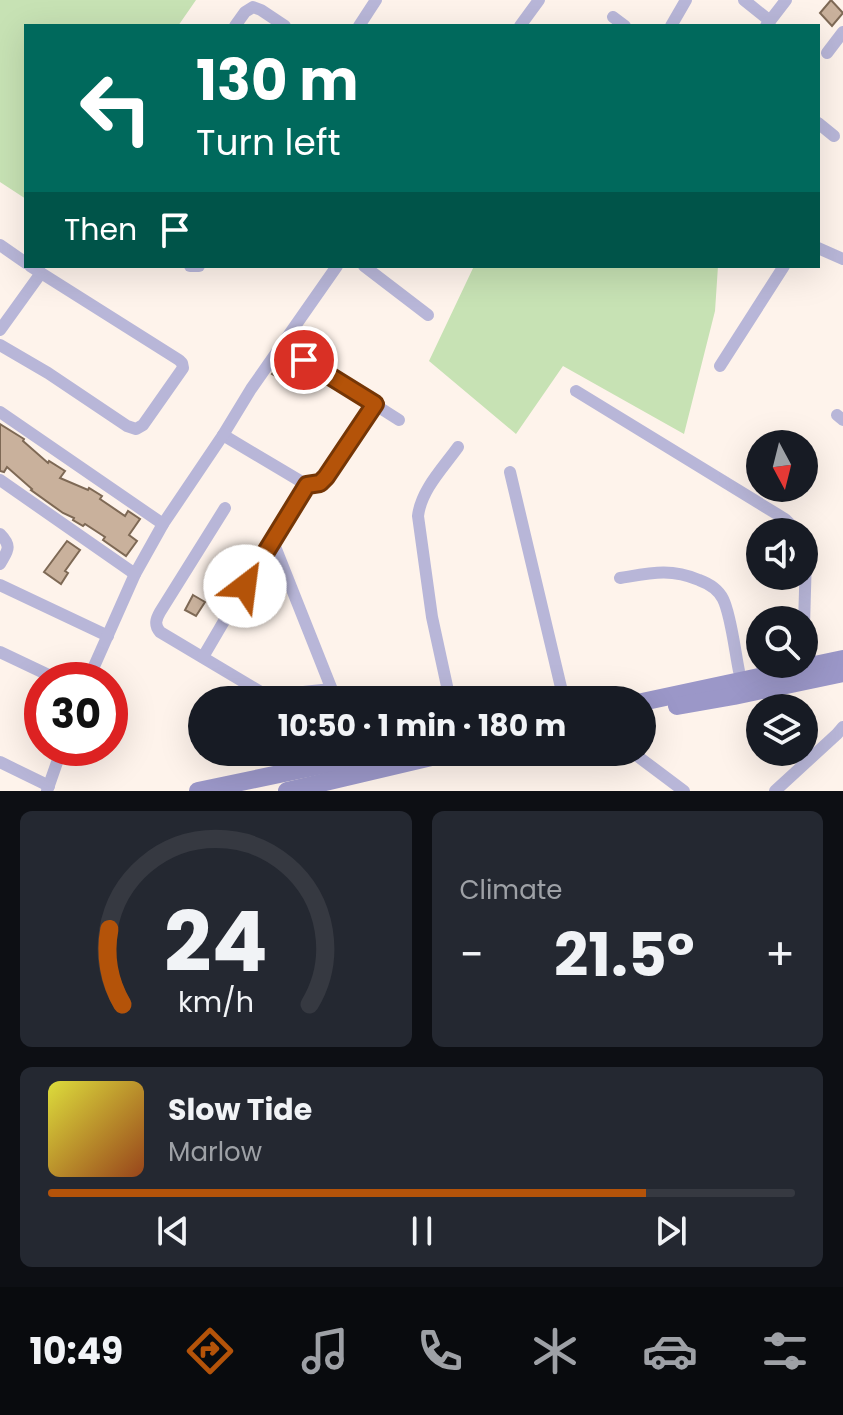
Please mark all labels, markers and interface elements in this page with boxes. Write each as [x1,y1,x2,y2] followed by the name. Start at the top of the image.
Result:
[196,41,359,120] text: 130 m
[64,56,168,160] icon: left
[196,117,341,168] text: Turn left
[64,208,137,251] text: Then
[153,208,197,252] icon: arrive
[270,326,338,394] pin
[282,338,326,382] icon: arrive
[746,430,818,502] north arrow
[746,430,818,766] map controls
[746,518,818,590] button: sound
[203,544,287,628] position arrow
[746,606,818,678] button: search
[24,662,128,766] speed limit sign: 30
[746,694,818,766] button: layers
[278,704,566,747] text: 10:50 · 1 min · 180 m
[460,872,562,908] text: Climate
[164,884,268,1000] text: 24
[554,913,695,997] text: 21.5°
[460,924,484,985] text: −
[765,924,795,985] text: +
[178,982,254,1022] text: km/h
[168,1088,312,1131] text: Slow Tide
[168,1134,262,1170] text: Marlow
[151,1209,195,1253] icon: previous
[400,1209,444,1253] icon: pause
[649,1209,693,1253] icon: next
[182,1323,238,1379] icon: directions
[297,1323,353,1379] icon: music
[412,1323,468,1379] icon: phone
[527,1323,583,1379] icon: climate
[642,1323,698,1379] icon: car
[757,1323,813,1379] icon: filters
[30,1326,123,1377] text: 10:49

